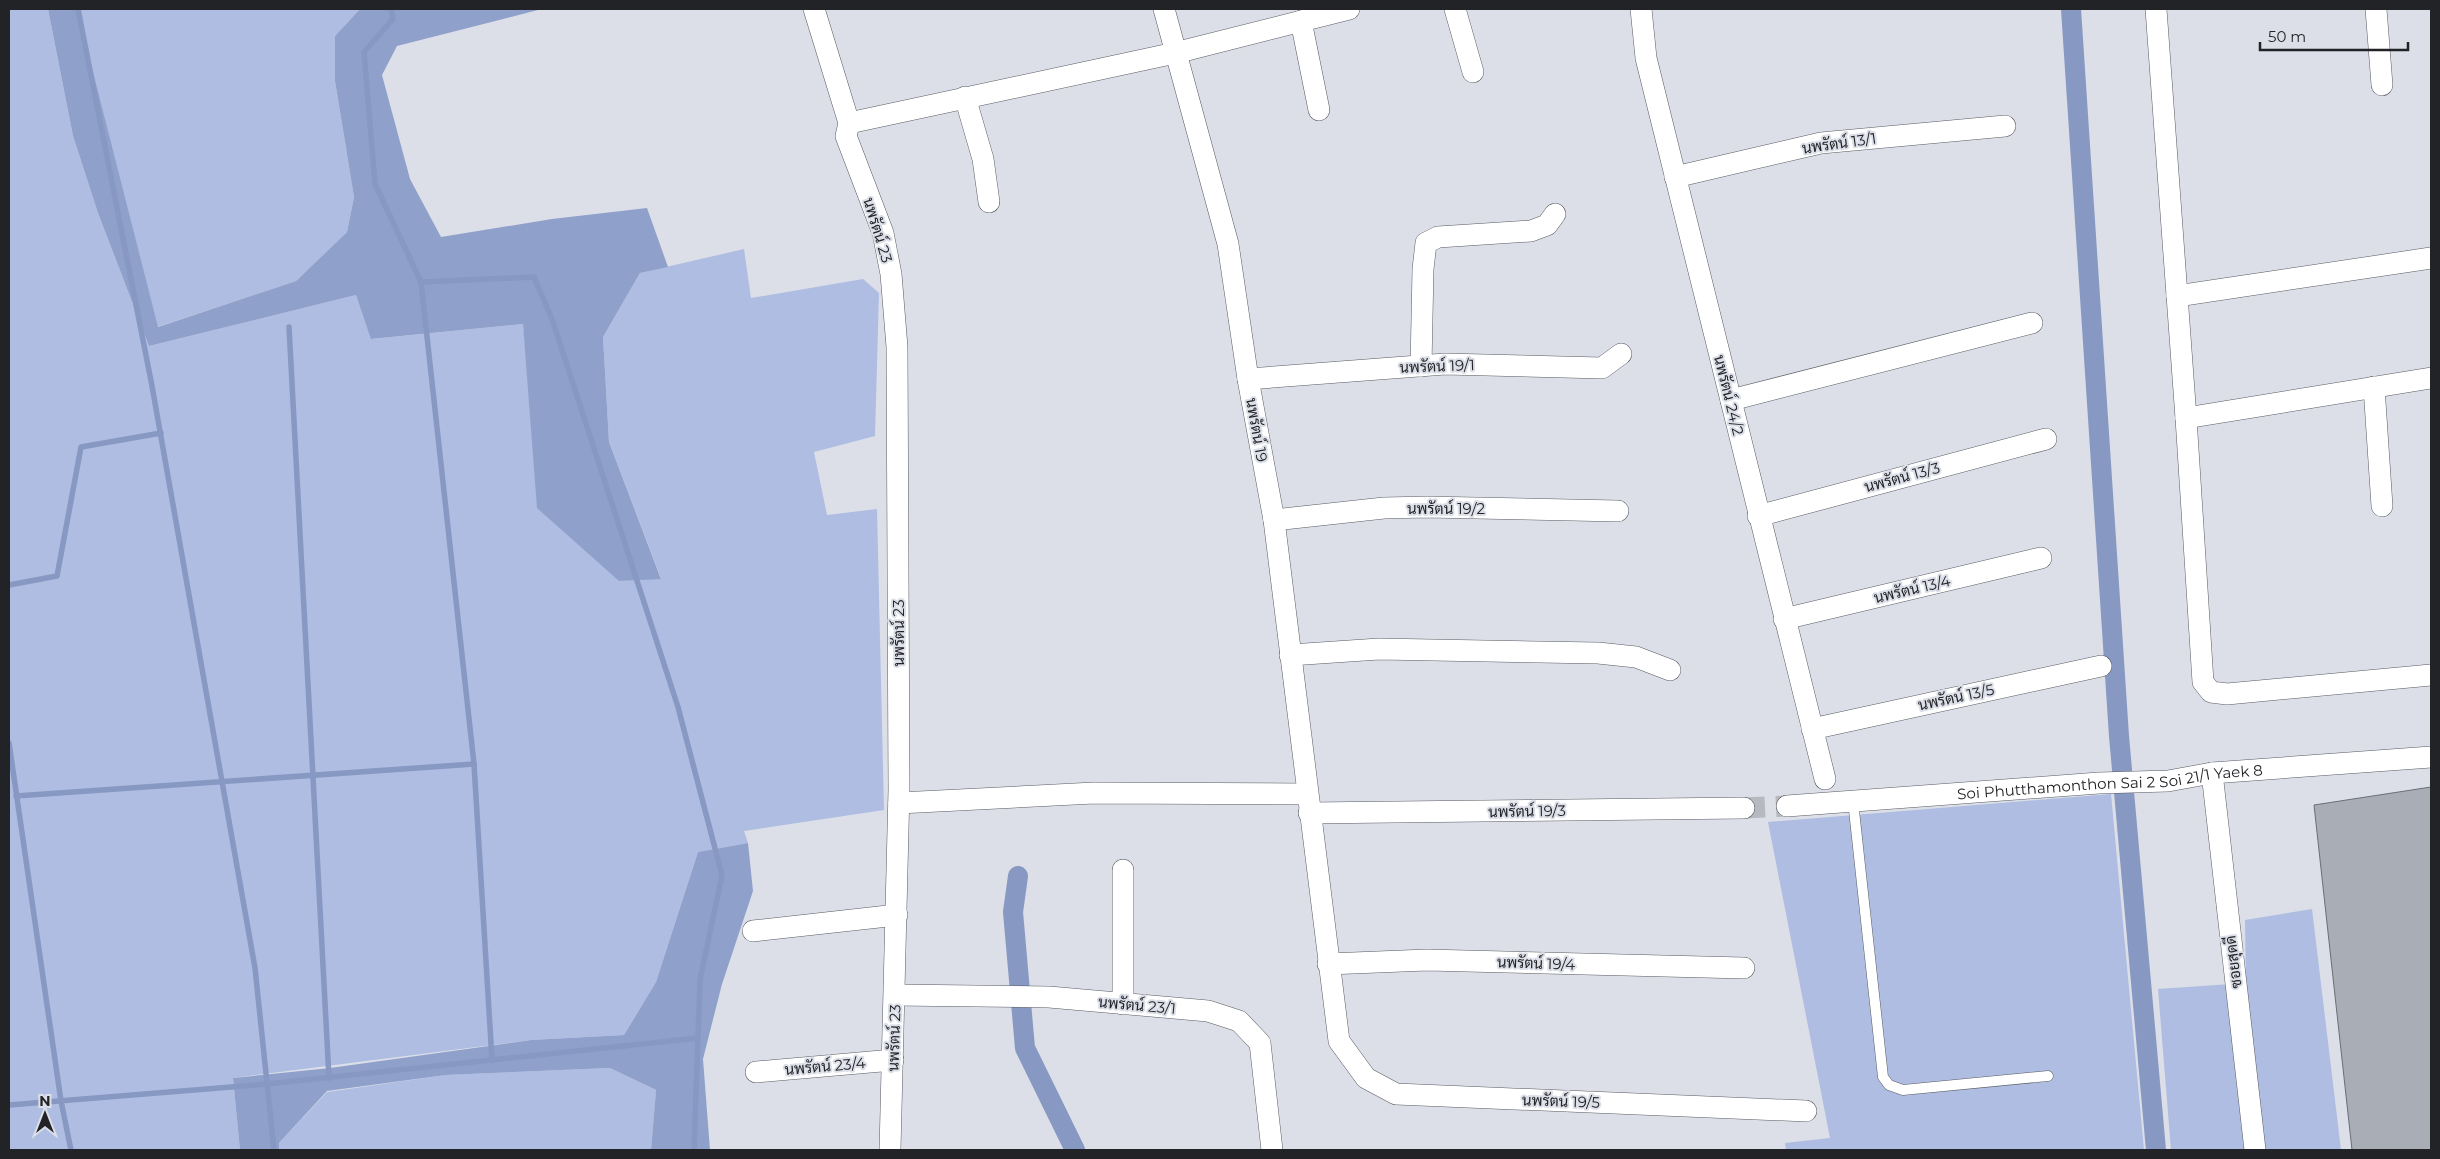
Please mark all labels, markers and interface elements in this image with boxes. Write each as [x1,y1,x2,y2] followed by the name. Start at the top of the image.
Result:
[2260,20,2408,52] scale bar
[2268,27,2306,46] text: 50 m
[1801,128,1877,158] street label: นพรัตน์ 13/1
[859,195,897,265] street label: นพรัตน์ 23
[1710,353,1748,437] street label: นพรัตน์ 24/2
[1399,355,1475,377] street label: นพรัตน์ 19/1
[1242,396,1272,464] street label: นพรัตน์ 19
[1862,458,1942,496] street label: นพรัตน์ 13/3
[1407,499,1485,518] street label: นพรัตน์ 19/2
[1872,571,1952,607] street label: นพรัตน์ 13/4
[889,599,908,667] street label: นพรัตน์ 23
[1916,680,1996,714] street label: นพรัตน์ 13/5
[1956,760,2263,803] street label: Soi Phutthamonthon Sai 2 Soi 21/1 Yaek 8
[1488,801,1566,821] street label: นพรัตน์ 19/3
[2220,934,2248,990] street label: ซอยสุดดี
[1496,952,1576,974] street label: นพรัตน์ 19/4
[1097,992,1177,1018] street label: นพรัตน์ 23/1
[883,1004,905,1072] street label: นพรัตน์ 23
[784,1053,866,1079] street label: นพรัตน์ 23/4
[20,1089,70,1139] north arrow
[1522,1090,1600,1112] street label: นพรัตน์ 19/5
[39,1092,51,1110] text: N

